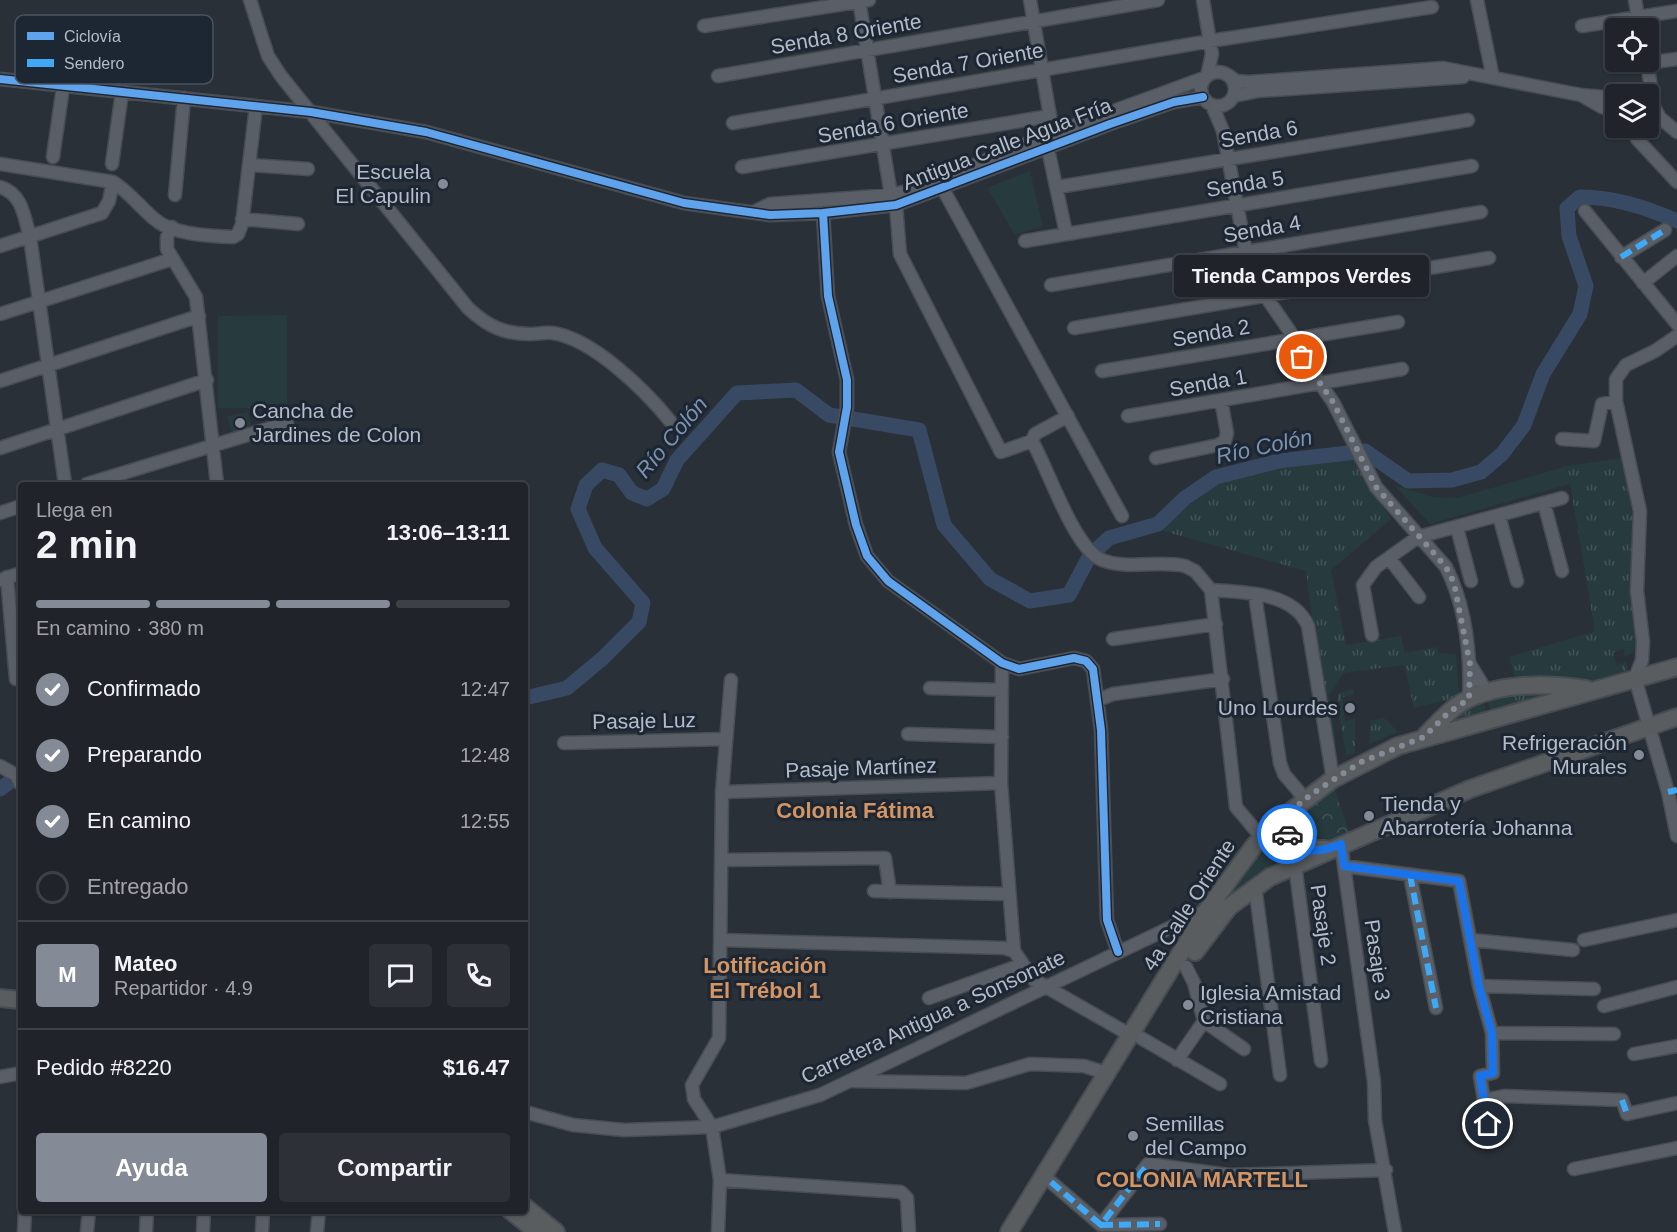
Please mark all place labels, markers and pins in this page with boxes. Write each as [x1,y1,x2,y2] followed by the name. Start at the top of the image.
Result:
[335,160,431,207] place label: Escuela El Capulin
[436,177,450,191] marker: Escuela El Capulin
[1174,255,1430,297] callout: Tienda Campos Verdes
[1276,331,1327,382] pin
[252,399,421,446] place label: Cancha de Jardines de Colon
[233,416,247,430] marker: Cancha de Jardines de Colon
[1218,696,1338,719] place label: Uno Lourdes
[1343,701,1357,715] marker: Uno Lourdes
[1502,731,1627,778] place label: Refrigeración Murales
[1632,748,1646,762] marker: Refrigeración Murales
[1381,792,1573,839] place label: Tienda y Abarrotería Johanna
[1362,809,1376,823] marker: Tienda y Abarrotería Johanna
[1200,981,1341,1028] place label: Iglesia Amistad Cristiana
[1181,998,1195,1012] marker: Iglesia Amistad Cristiana
[1462,1098,1513,1149] pin
[1145,1112,1247,1159] place label: Semillas del Campo
[1126,1129,1140,1143] marker: Semillas del Campo

